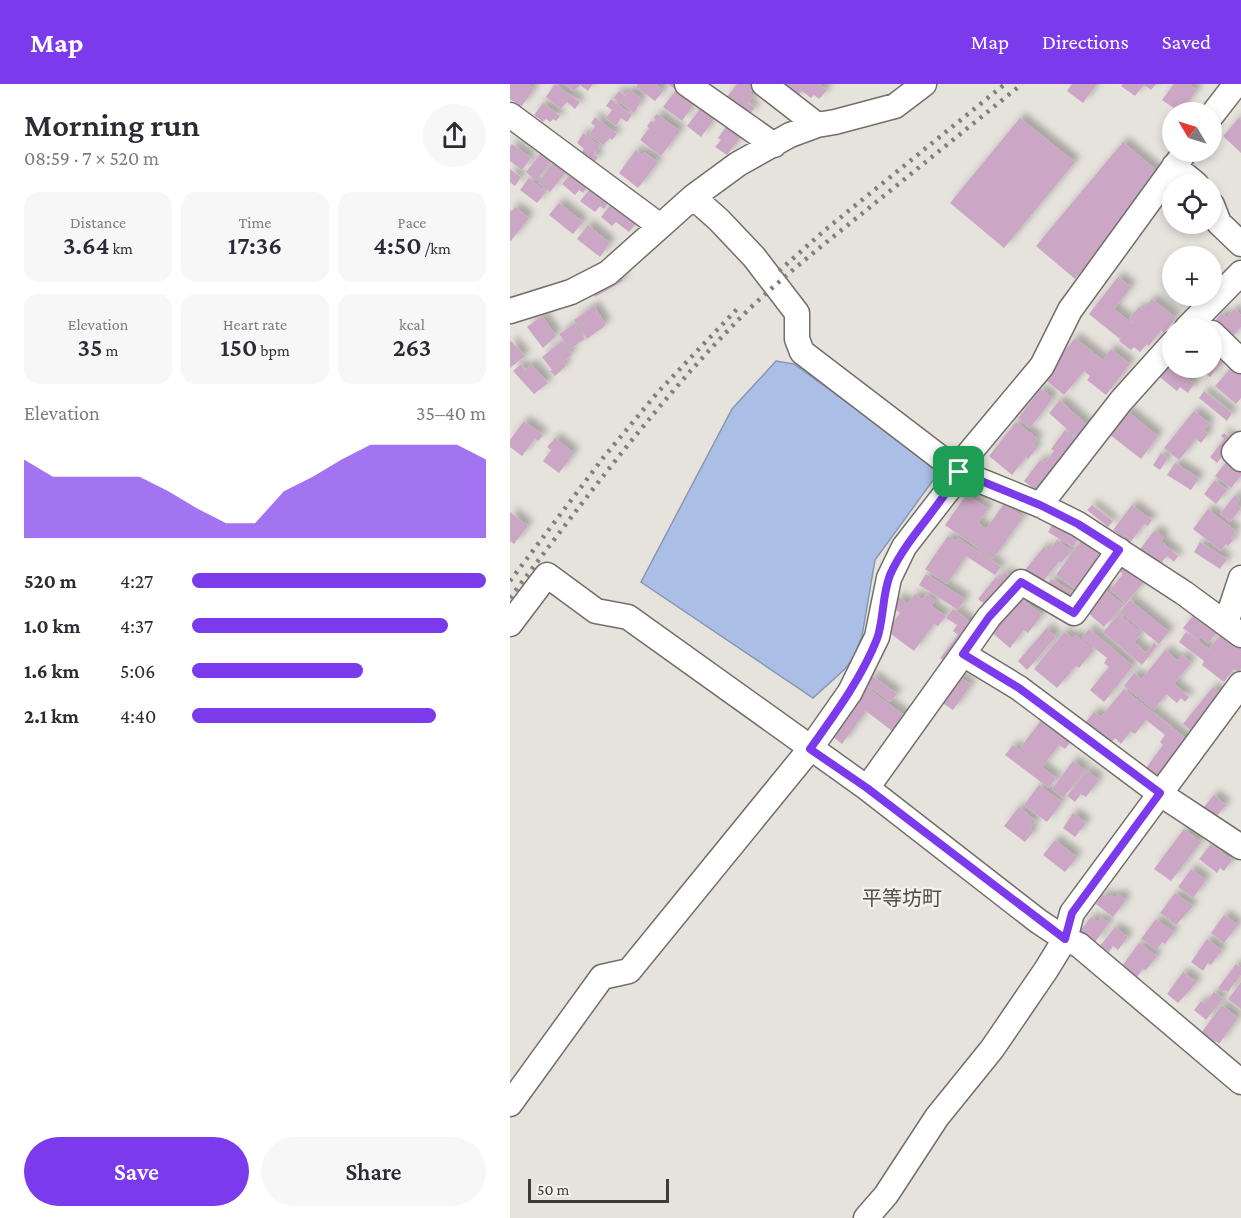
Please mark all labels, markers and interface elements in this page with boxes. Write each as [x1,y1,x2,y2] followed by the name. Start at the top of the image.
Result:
[30,27,83,58] text: Map
[971,30,1009,54] text: Map
[1042,30,1129,54] text: Directions
[1162,30,1211,54] text: Saved
[1162,102,1222,162] north arrow
[1162,102,1222,378] map controls
[423,104,486,167] button: share
[24,106,200,143] text: Morning run
[24,147,159,169] text: 08:59 · 7 × 520 m
[1162,174,1222,234] button: locate
[70,214,126,231] text: Distance
[239,214,271,231] text: Time
[398,214,426,231] text: Pace
[63,231,109,260] text: 3.64
[228,231,282,260] text: 17:36
[373,231,422,260] text: 4:50
[109,240,133,257] text: km
[422,240,451,257] text: /km
[1162,246,1222,306] button: +
[68,316,128,333] text: Elevation
[223,316,287,333] text: Heart rate
[399,316,425,333] text: kcal
[1162,318,1222,378] button: −
[78,333,103,362] text: 35
[220,333,257,362] text: 150
[393,333,431,362] text: 263
[103,342,118,359] text: m
[257,342,290,359] text: bpm
[24,402,100,424] text: Elevation
[416,402,486,424] text: 35–40 m
[933,446,984,497] pin
[942,455,975,488] icon: arrive
[24,570,77,592] text: 520 m
[120,570,153,592] text: 4:27
[24,615,80,637] text: 1.0 km
[120,615,153,637] text: 4:37
[24,660,79,682] text: 1.6 km
[120,660,155,682] text: 5:06
[24,705,79,727] text: 2.1 km
[120,705,156,727] text: 4:40
[862,887,942,909] district label: 平等坊町
[24,1137,249,1206] button: Save
[261,1137,486,1206] button: Share
[528,1176,669,1204] scale bar
[537,1181,569,1198] text: 50 m

